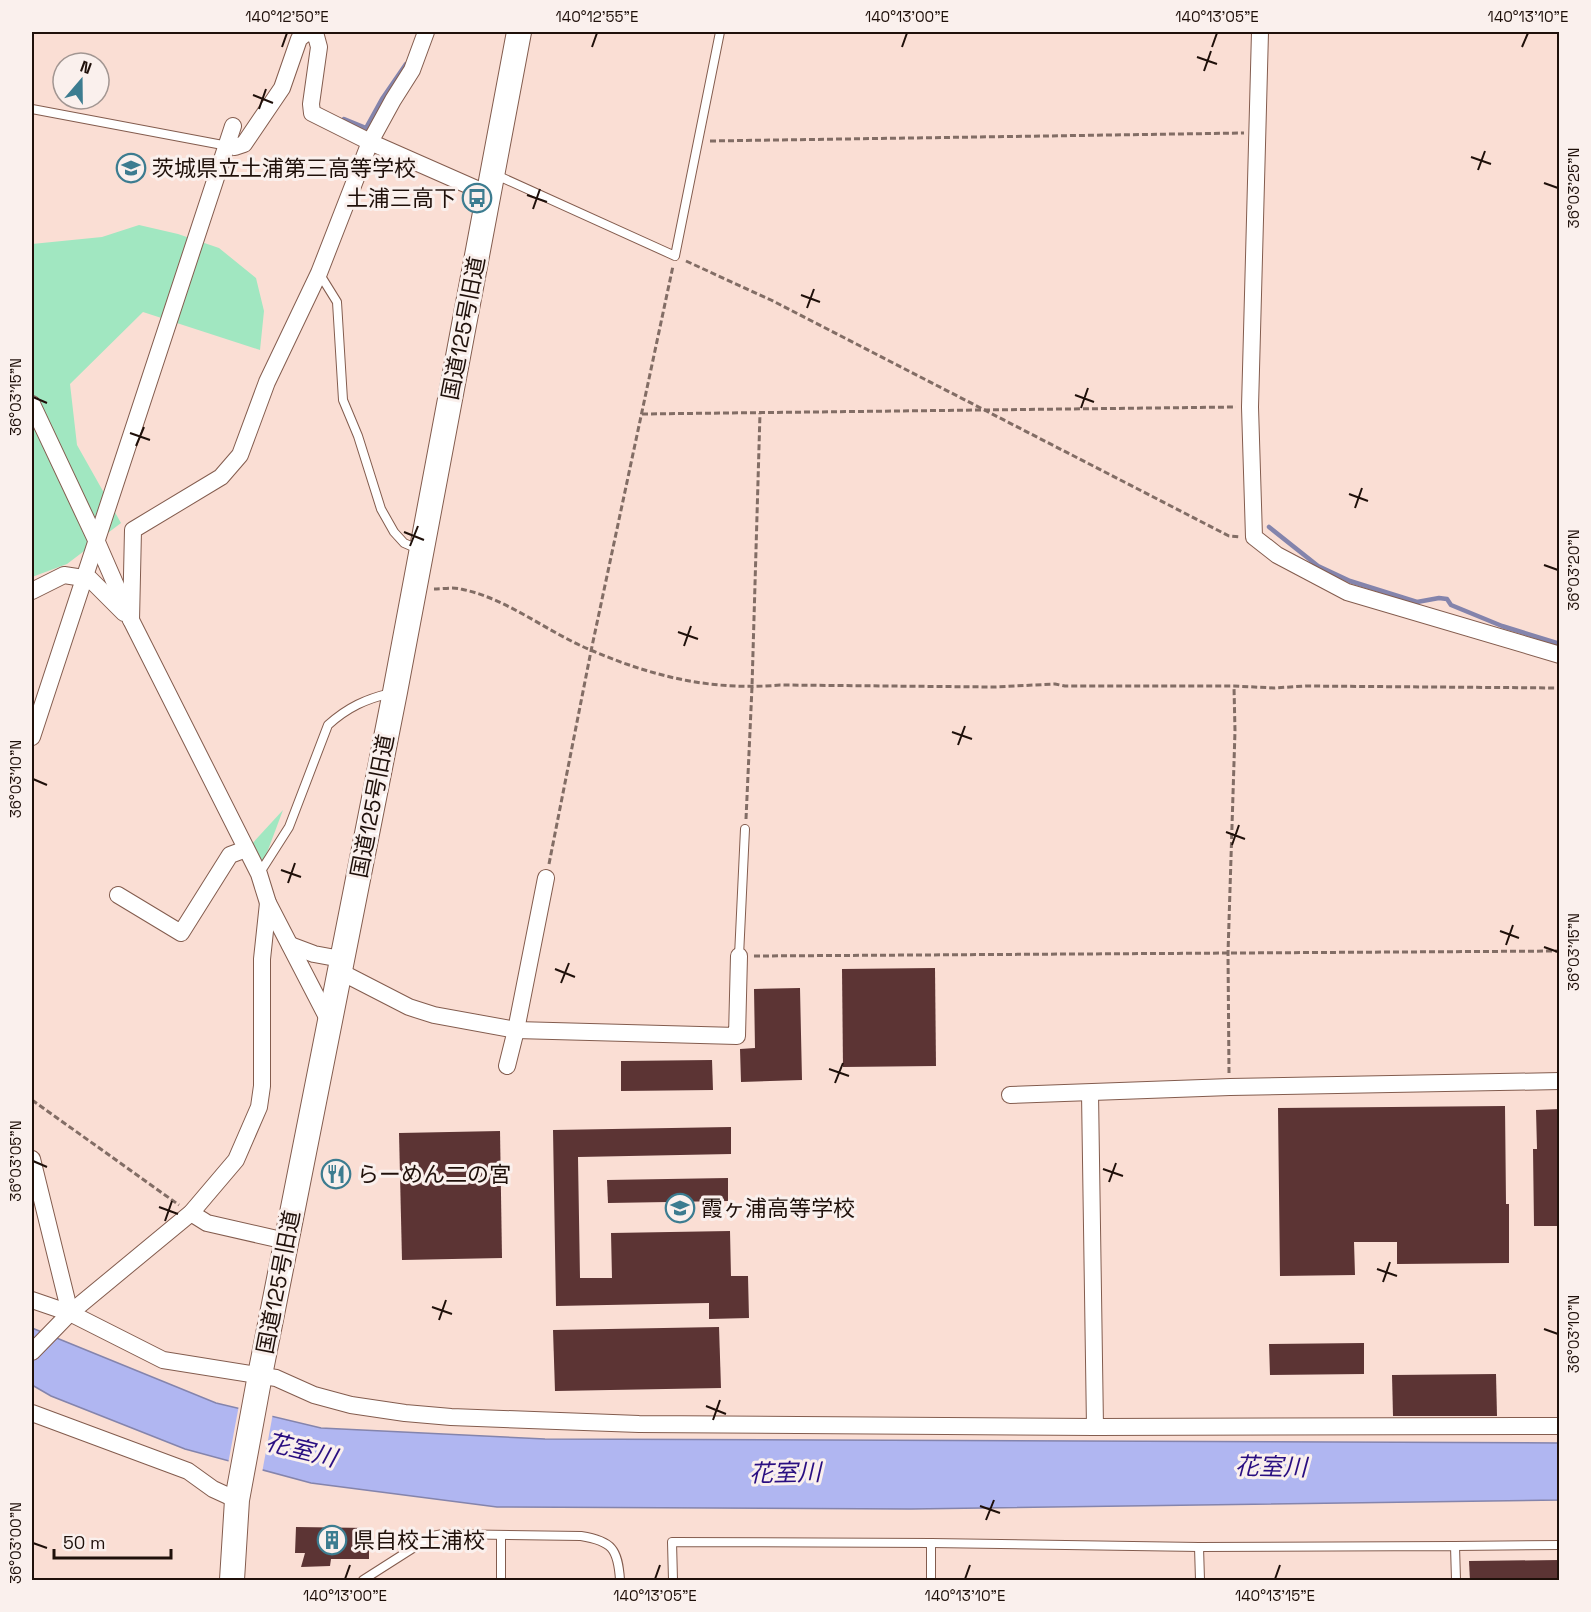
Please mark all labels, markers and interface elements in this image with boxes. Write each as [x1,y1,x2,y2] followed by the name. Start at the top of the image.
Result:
[245,7,329,26] text: 140°12'50"E
[556,7,638,26] text: 140°12'55"E
[865,7,949,26] text: 140°13'00"E
[1175,7,1259,26] text: 140°13'05"E
[1488,7,1568,26] text: 140°13'10"E
[51,51,111,111] north arrow
[77,56,95,79] text: N
[1564,148,1583,228] text: 36°03'25"N
[115,152,147,184] school or university icon: 茨城県立土浦第三高等学校
[152,154,416,182] place label: 茨城県立土浦第三高等学校
[461,182,493,214] bus stop icon: 土浦三高下
[346,184,456,212] place label: 土浦三高下
[435,254,491,402] street label: 国道125号旧道
[6,358,25,436] text: 36°03'15"N
[1564,529,1583,611] text: 36°03'20"N
[344,732,400,880] street label: 国道125号旧道
[6,740,25,818] text: 36°03'10"N
[1564,913,1583,991] text: 36°03'15"N
[6,1120,25,1202] text: 36°03'05"N
[320,1158,352,1190] restaurant icon: らーめん二の宮
[357,1160,511,1188] place label: らーめん二の宮
[664,1192,696,1224] school or university icon: 霞ヶ浦高等学校
[701,1194,855,1222] place label: 霞ヶ浦高等学校
[250,1208,306,1356] street label: 国道125号旧道
[1564,1295,1583,1373] text: 36°03'10"N
[262,1426,343,1474] water label: 花室川
[1235,1450,1310,1483] water label: 花室川
[749,1456,824,1489] water label: 花室川
[6,1502,25,1584] text: 36°03'00"N
[54,1522,171,1560] scale bar
[316,1524,348,1556] building icon: 県自校土浦校
[353,1526,485,1554] place label: 県自校土浦校
[63,1531,105,1554] text: 50 m
[303,1586,387,1605] text: 140°13'00"E
[613,1586,697,1605] text: 140°13'05"E
[925,1586,1005,1605] text: 140°13'10"E
[1235,1586,1315,1605] text: 140°13'15"E

